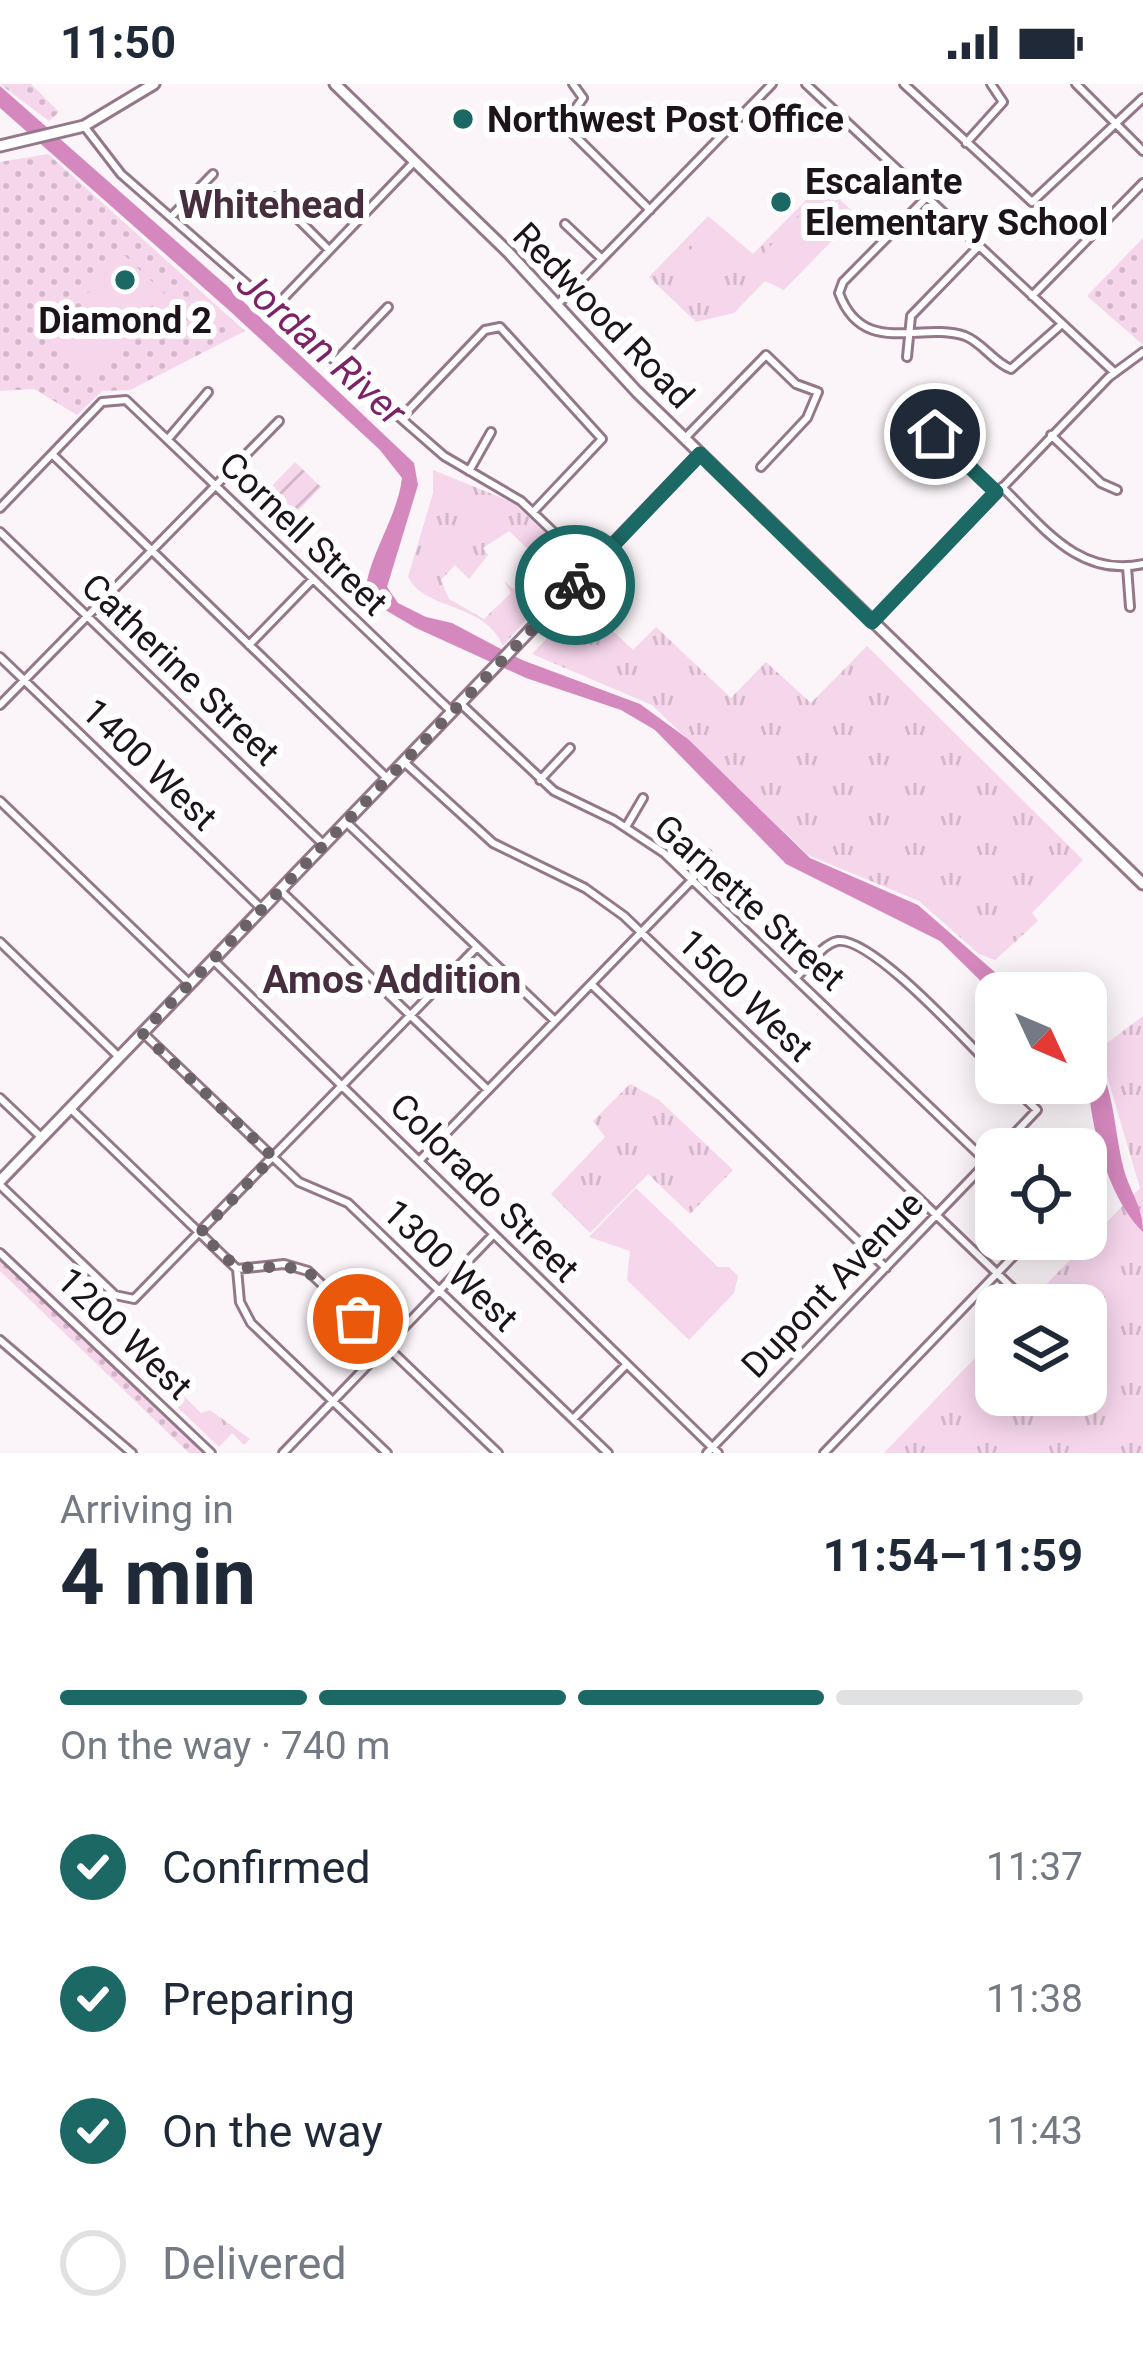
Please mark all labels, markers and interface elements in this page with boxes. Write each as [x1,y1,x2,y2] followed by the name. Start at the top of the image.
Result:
[60,16,176,69] text: 11:50
[487,99,844,141] place label: Northwest Post Office
[450,106,476,132] marker: Northwest Post Office
[805,161,1108,244] place label: Escalante Elementary School
[179,182,365,228] district label: Whitehead
[768,189,794,215] marker: Escalante Elementary School
[504,214,702,417] street label: Redwood Road
[228,260,416,436] water label: Jordan River
[112,267,138,293] marker: Diamond 2
[38,300,212,342] place label: Diamond 2
[884,383,986,485] pin
[902,401,968,467] icon: home
[211,443,396,624] street label: Cornell Street
[515,525,635,645] courier
[542,552,608,618] icon: bike
[73,565,288,774] street label: Catherine Street
[73,690,225,839] street label: 1400 West
[645,806,853,999] street label: Garnette Street
[669,921,821,1070] street label: 1500 West
[263,957,521,1003] district label: Amos Addition
[975,972,1107,1104] north arrow
[975,972,1107,1416] map controls
[381,1085,587,1291] street label: Colorado Street
[975,1128,1107,1260] button: locate
[733,1183,932,1387] street label: Dupont Avenue
[374,1191,526,1340] street label: 1300 West
[48,1259,200,1408] street label: 1200 West
[307,1268,409,1370] pin
[975,1284,1107,1416] button: layers
[325,1286,391,1352] icon: bag
[60,1487,234,1533] text: Arriving in
[823,1529,1083,1582] text: 11:54–11:59
[60,1532,256,1623] text: 4 min
[60,1723,391,1769] text: On the way · 740 m
[60,1834,126,1900] icon: check
[162,1841,371,1894] text: Confirmed
[986,1844,1083,1890] text: 11:37
[60,1966,126,2032] icon: check
[162,1973,355,2026] text: Preparing
[986,1976,1083,2022] text: 11:38
[60,2098,126,2164] icon: check
[162,2105,383,2158] text: On the way
[986,2108,1083,2154] text: 11:43
[162,2237,347,2290] text: Delivered

